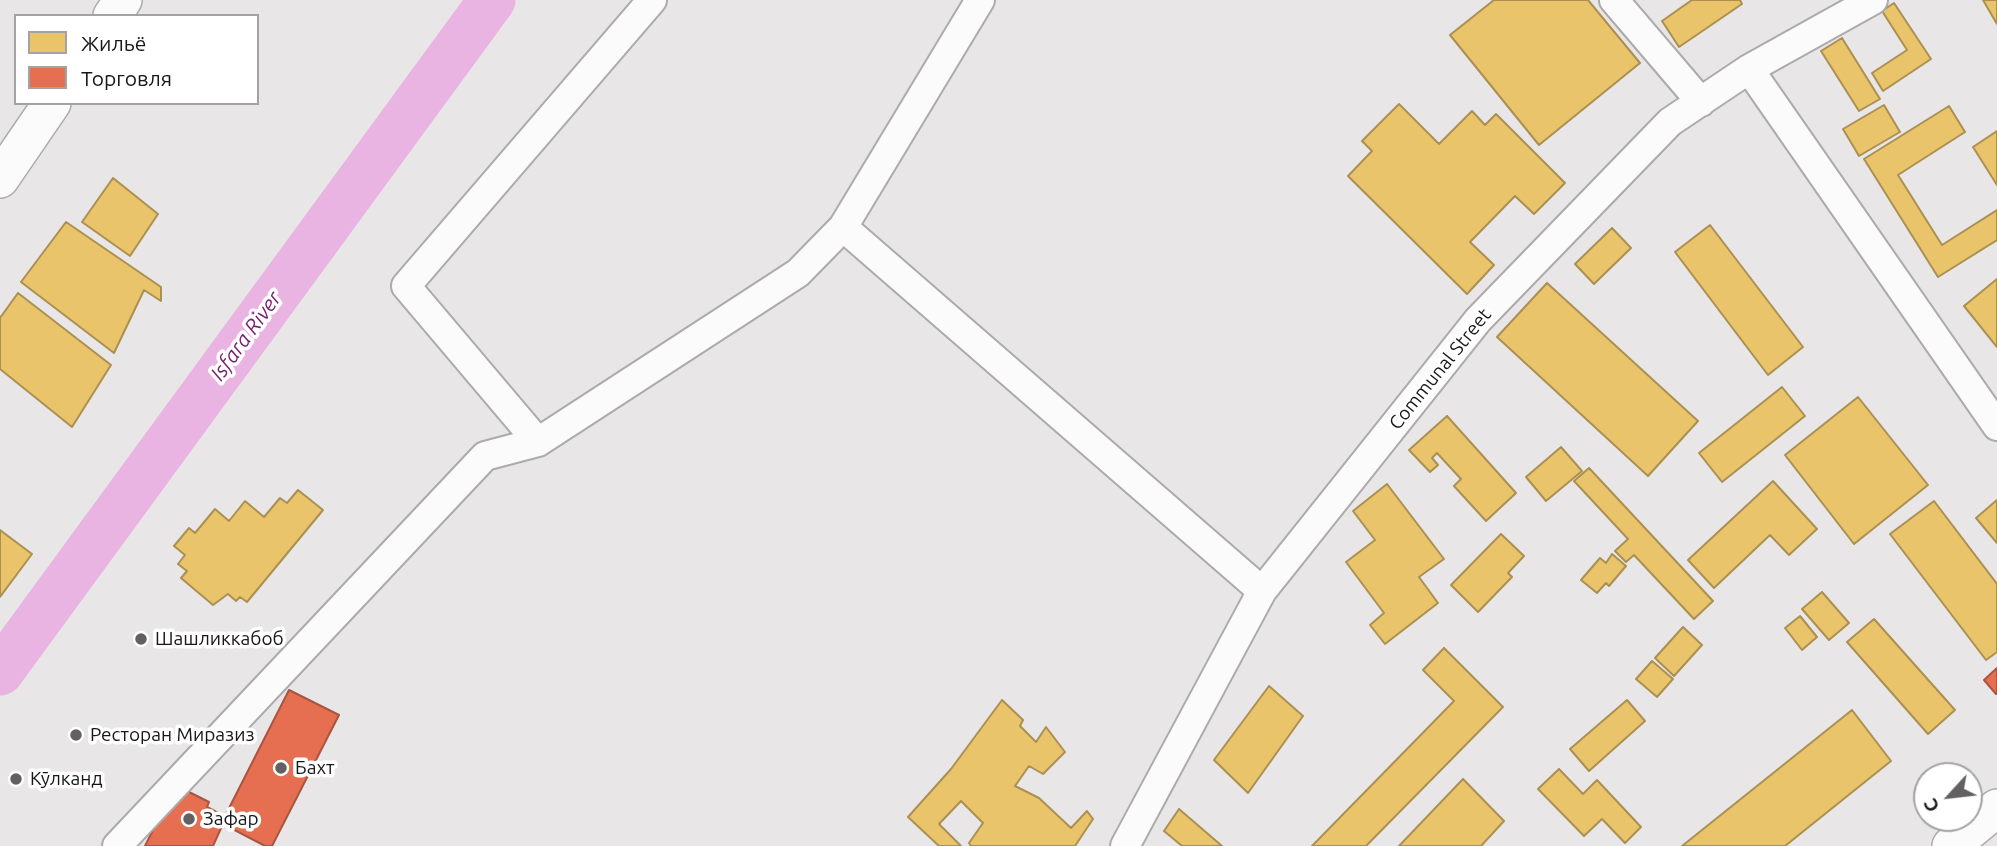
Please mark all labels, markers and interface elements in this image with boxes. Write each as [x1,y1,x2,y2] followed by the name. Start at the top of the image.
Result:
[14,14,259,105] legend
[81,31,146,55] text: Жильё
[81,66,172,90] text: Торговля
[205,287,287,385] water label: Isfara River
[1384,304,1496,434] street label: Communal Street
[155,628,284,650] place label: Шашликкабоб
[133,631,149,647] marker: Шашликкабоб
[90,724,255,746] place label: Ресторан Миразиз
[68,727,84,743] marker: Ресторан Миразиз
[295,757,335,779] place label: Бахт
[273,760,289,776] marker: Бахт
[1913,762,1983,832] north arrow
[30,768,103,790] place label: Кӯлканд
[8,771,24,787] marker: Кӯлканд
[1919,795,1944,816] text: С
[203,808,259,830] place label: Зафар
[181,811,197,827] marker: Зафар

